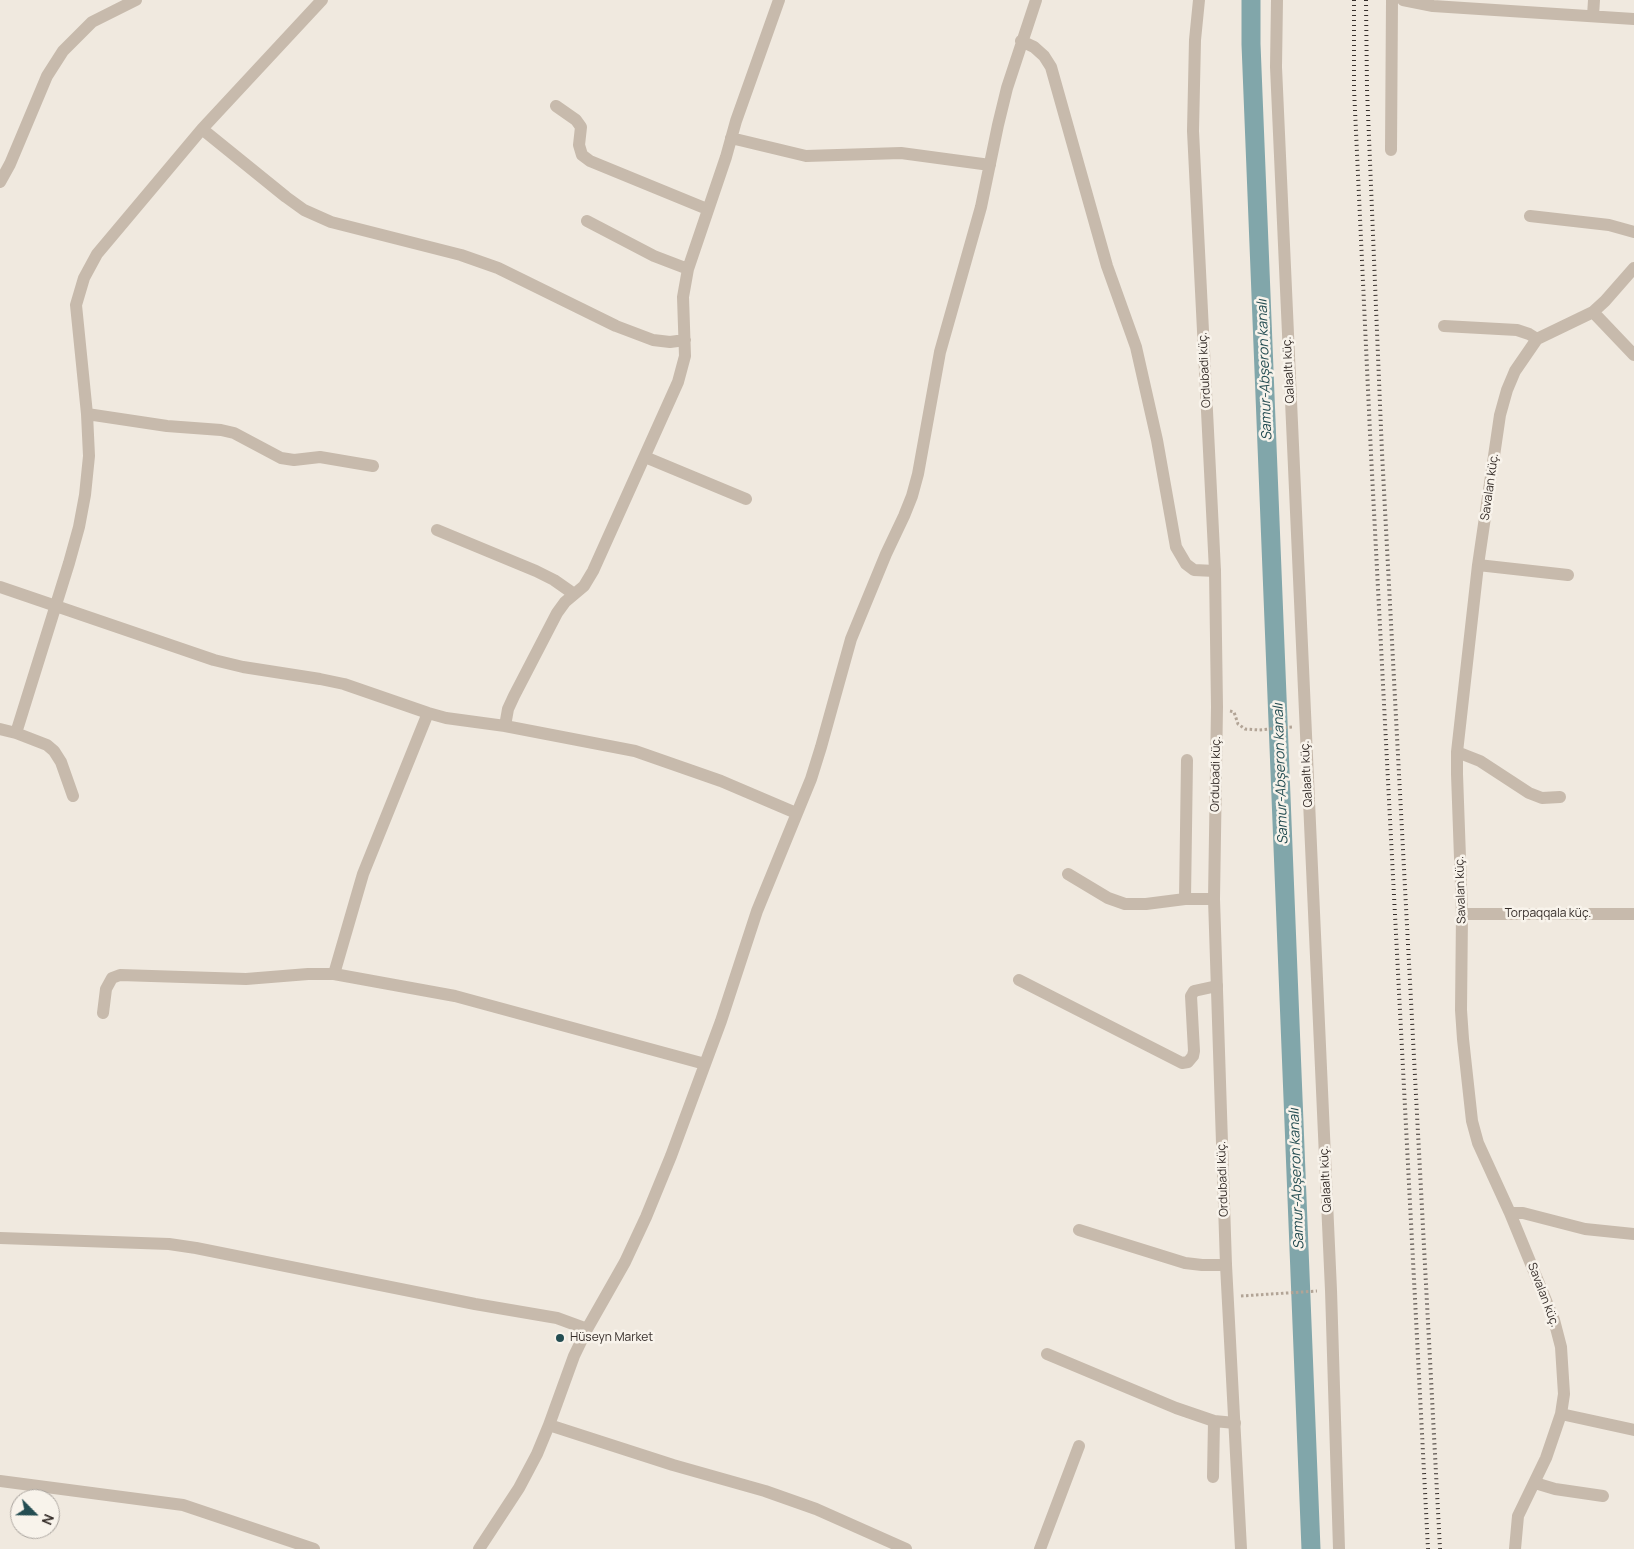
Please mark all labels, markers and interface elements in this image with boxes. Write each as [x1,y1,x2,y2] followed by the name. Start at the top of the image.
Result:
[1254,299,1276,441] water label: Samur-Abşeron kanalı
[1196,332,1214,408] street label: Ordubadi küç.
[1280,336,1298,404] street label: Qalaaltı küç.
[1478,452,1502,522] street label: Savalan küç.
[1270,703,1292,845] water label: Samur-Abşeron kanalı
[1208,736,1224,812] street label: Ordubadi küç.
[1298,740,1316,808] street label: Qalaaltı küç.
[1453,856,1469,924] street label: Savalan küç.
[1505,907,1591,921] street label: Torpaqqala küç.
[1286,1108,1308,1250] water label: Samur-Abşeron kanalı
[1214,1141,1232,1217] street label: Ordubadi küç.
[1317,1145,1335,1213] street label: Qalaaltı küç.
[1524,1261,1562,1329] street label: Savalan küç.
[570,1331,653,1345] place label: Hüseyn Market
[554,1332,566,1344] marker: Hüseyn Market
[10,1489,60,1539] north arrow
[38,1511,59,1528] text: N

